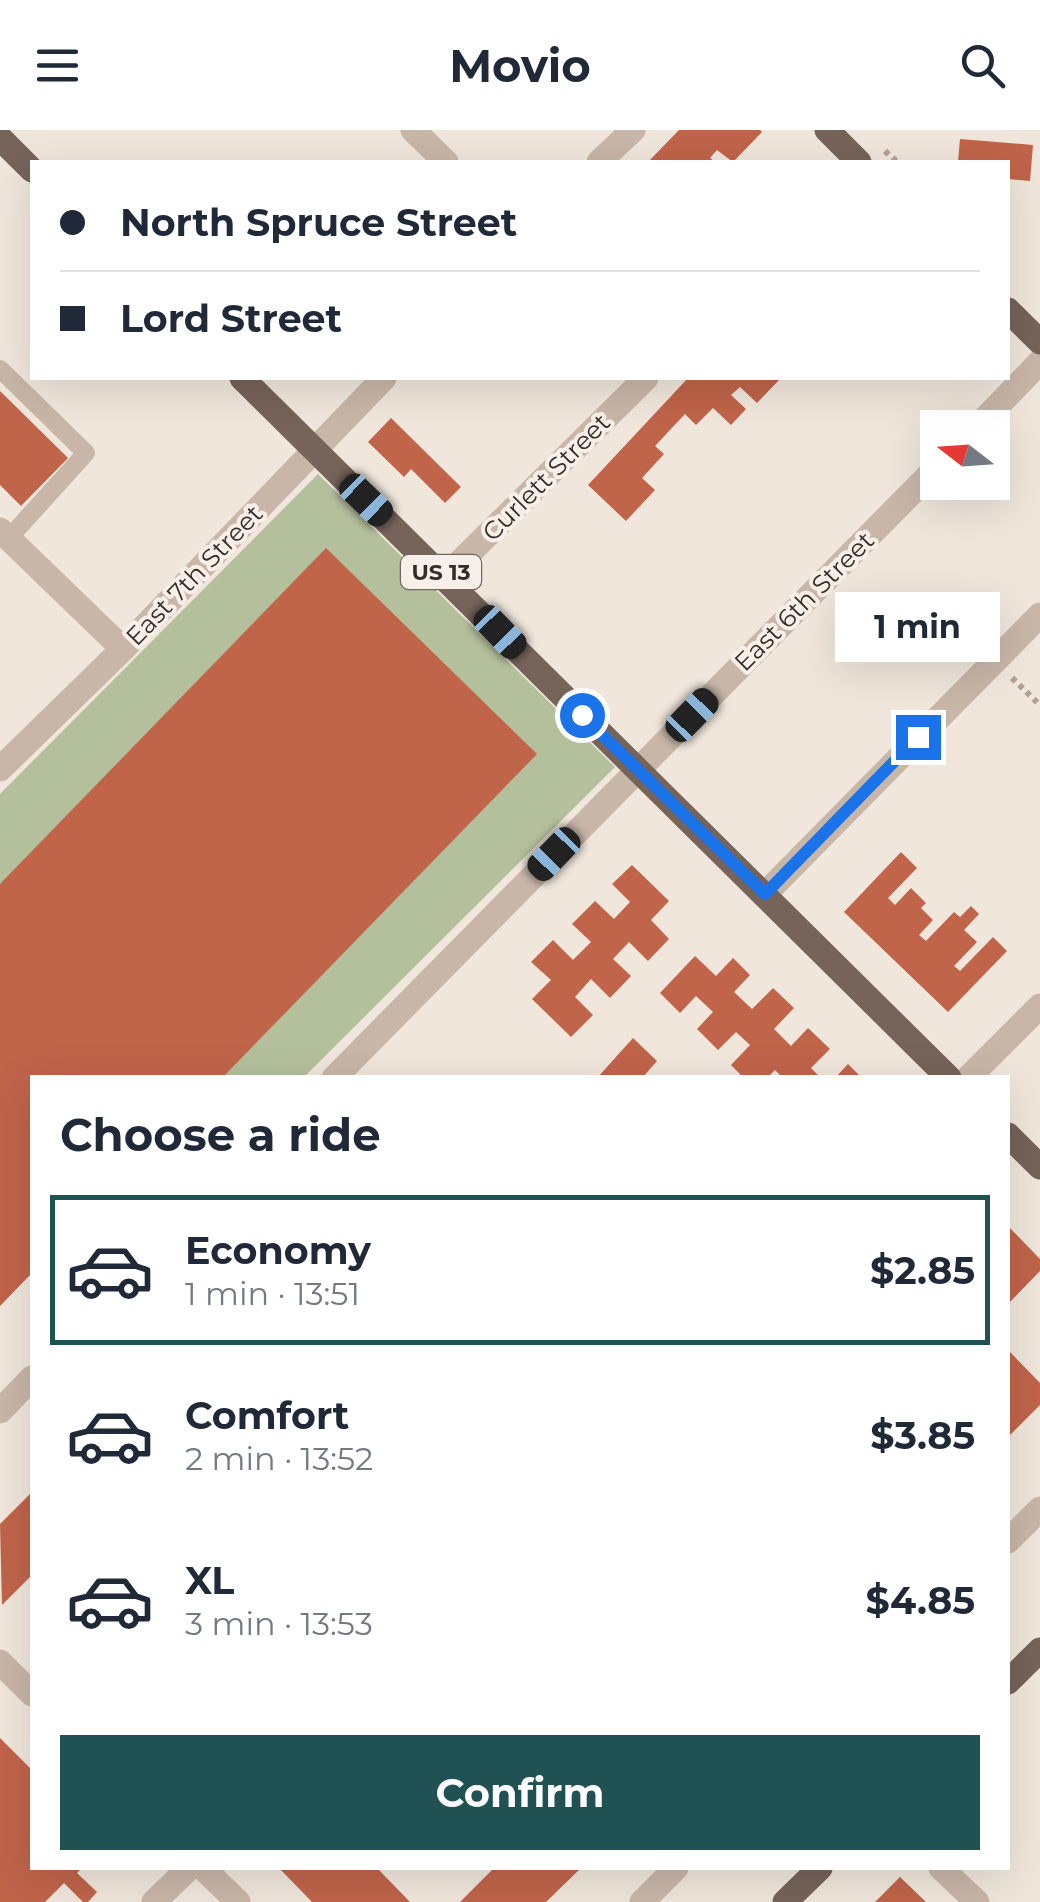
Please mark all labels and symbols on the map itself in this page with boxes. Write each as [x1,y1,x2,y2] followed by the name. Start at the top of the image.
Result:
[476,407,616,547] street label: Curlett Street
[920,410,1010,500] north arrow
[334,468,398,532] car
[119,499,269,651] street label: East 7th Street
[728,525,880,677] street label: East 6th Street
[401,555,481,589] road number: US 13
[836,592,1000,662] callout: 1 min
[468,600,532,664] car
[660,683,724,747] car
[560,693,605,738] route start
[896,715,941,760] route end
[522,822,586,886] car

